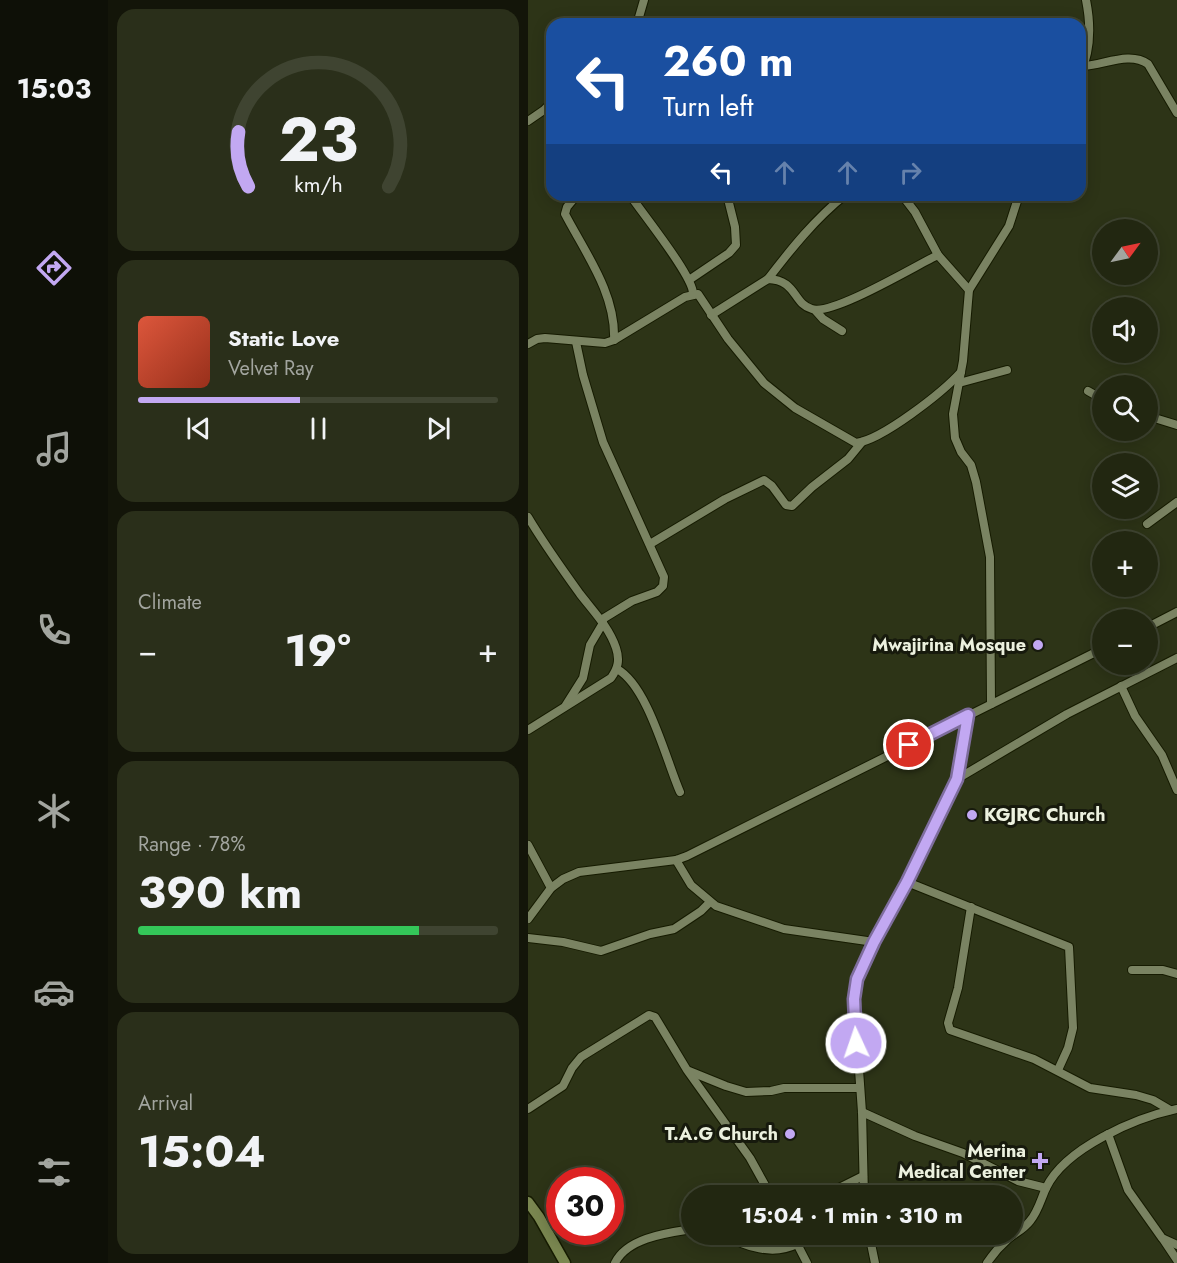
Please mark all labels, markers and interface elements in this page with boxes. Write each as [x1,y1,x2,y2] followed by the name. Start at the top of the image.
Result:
[663,31,794,92] text: 260 m
[564,42,642,120] icon: left
[17,69,91,108] text: 15:03
[663,87,753,126] text: Turn left
[278,94,358,184] text: 23
[705,156,738,189] icon: left
[768,156,801,189] icon: ahead
[831,156,864,189] icon: ahead
[894,156,927,189] icon: right
[294,169,342,200] text: km/h
[1092,219,1158,285] north arrow
[1092,219,1158,675] map controls
[33,247,75,289] icon: directions
[1092,297,1158,363] button: sound
[228,322,339,354] text: Static Love
[228,354,314,383] text: Velvet Ray
[1092,375,1158,441] button: search
[182,412,215,445] icon: previous
[302,412,335,445] icon: pause
[422,412,455,445] icon: next
[33,428,75,470] icon: music
[1092,453,1158,519] button: layers
[1092,531,1158,597] button: +
[138,588,202,617] text: Climate
[33,609,75,651] icon: phone
[1092,609,1158,675] button: −
[284,618,351,683] text: 19°
[138,627,157,674] text: −
[478,627,498,674] text: +
[872,632,1026,658] place label: Mwajirina Mosque
[1031,638,1045,652] marker: Mwajirina Mosque
[883,719,934,770] pin
[892,728,925,761] icon: arrive
[33,790,75,832] icon: climate
[984,802,1105,828] place label: KGJRC Church
[965,808,979,822] marker: KGJRC Church
[138,830,245,859] text: Range · 78%
[138,860,302,925] text: 390 km
[33,971,75,1013] icon: car
[824,1011,888,1075] position arrow
[138,1089,193,1118] text: Arrival
[138,1119,266,1184] text: 15:04
[665,1121,778,1147] place label: T.A.G Church
[783,1127,797,1141] marker: T.A.G Church
[898,1138,1027,1185] place label: Merina Medical Center
[33,1151,75,1193] icon: filters
[1031,1152,1049,1170] marker: Merina Medical Center
[546,1167,624,1245] speed limit sign: 30
[741,1199,963,1231] text: 15:04 · 1 min · 310 m

